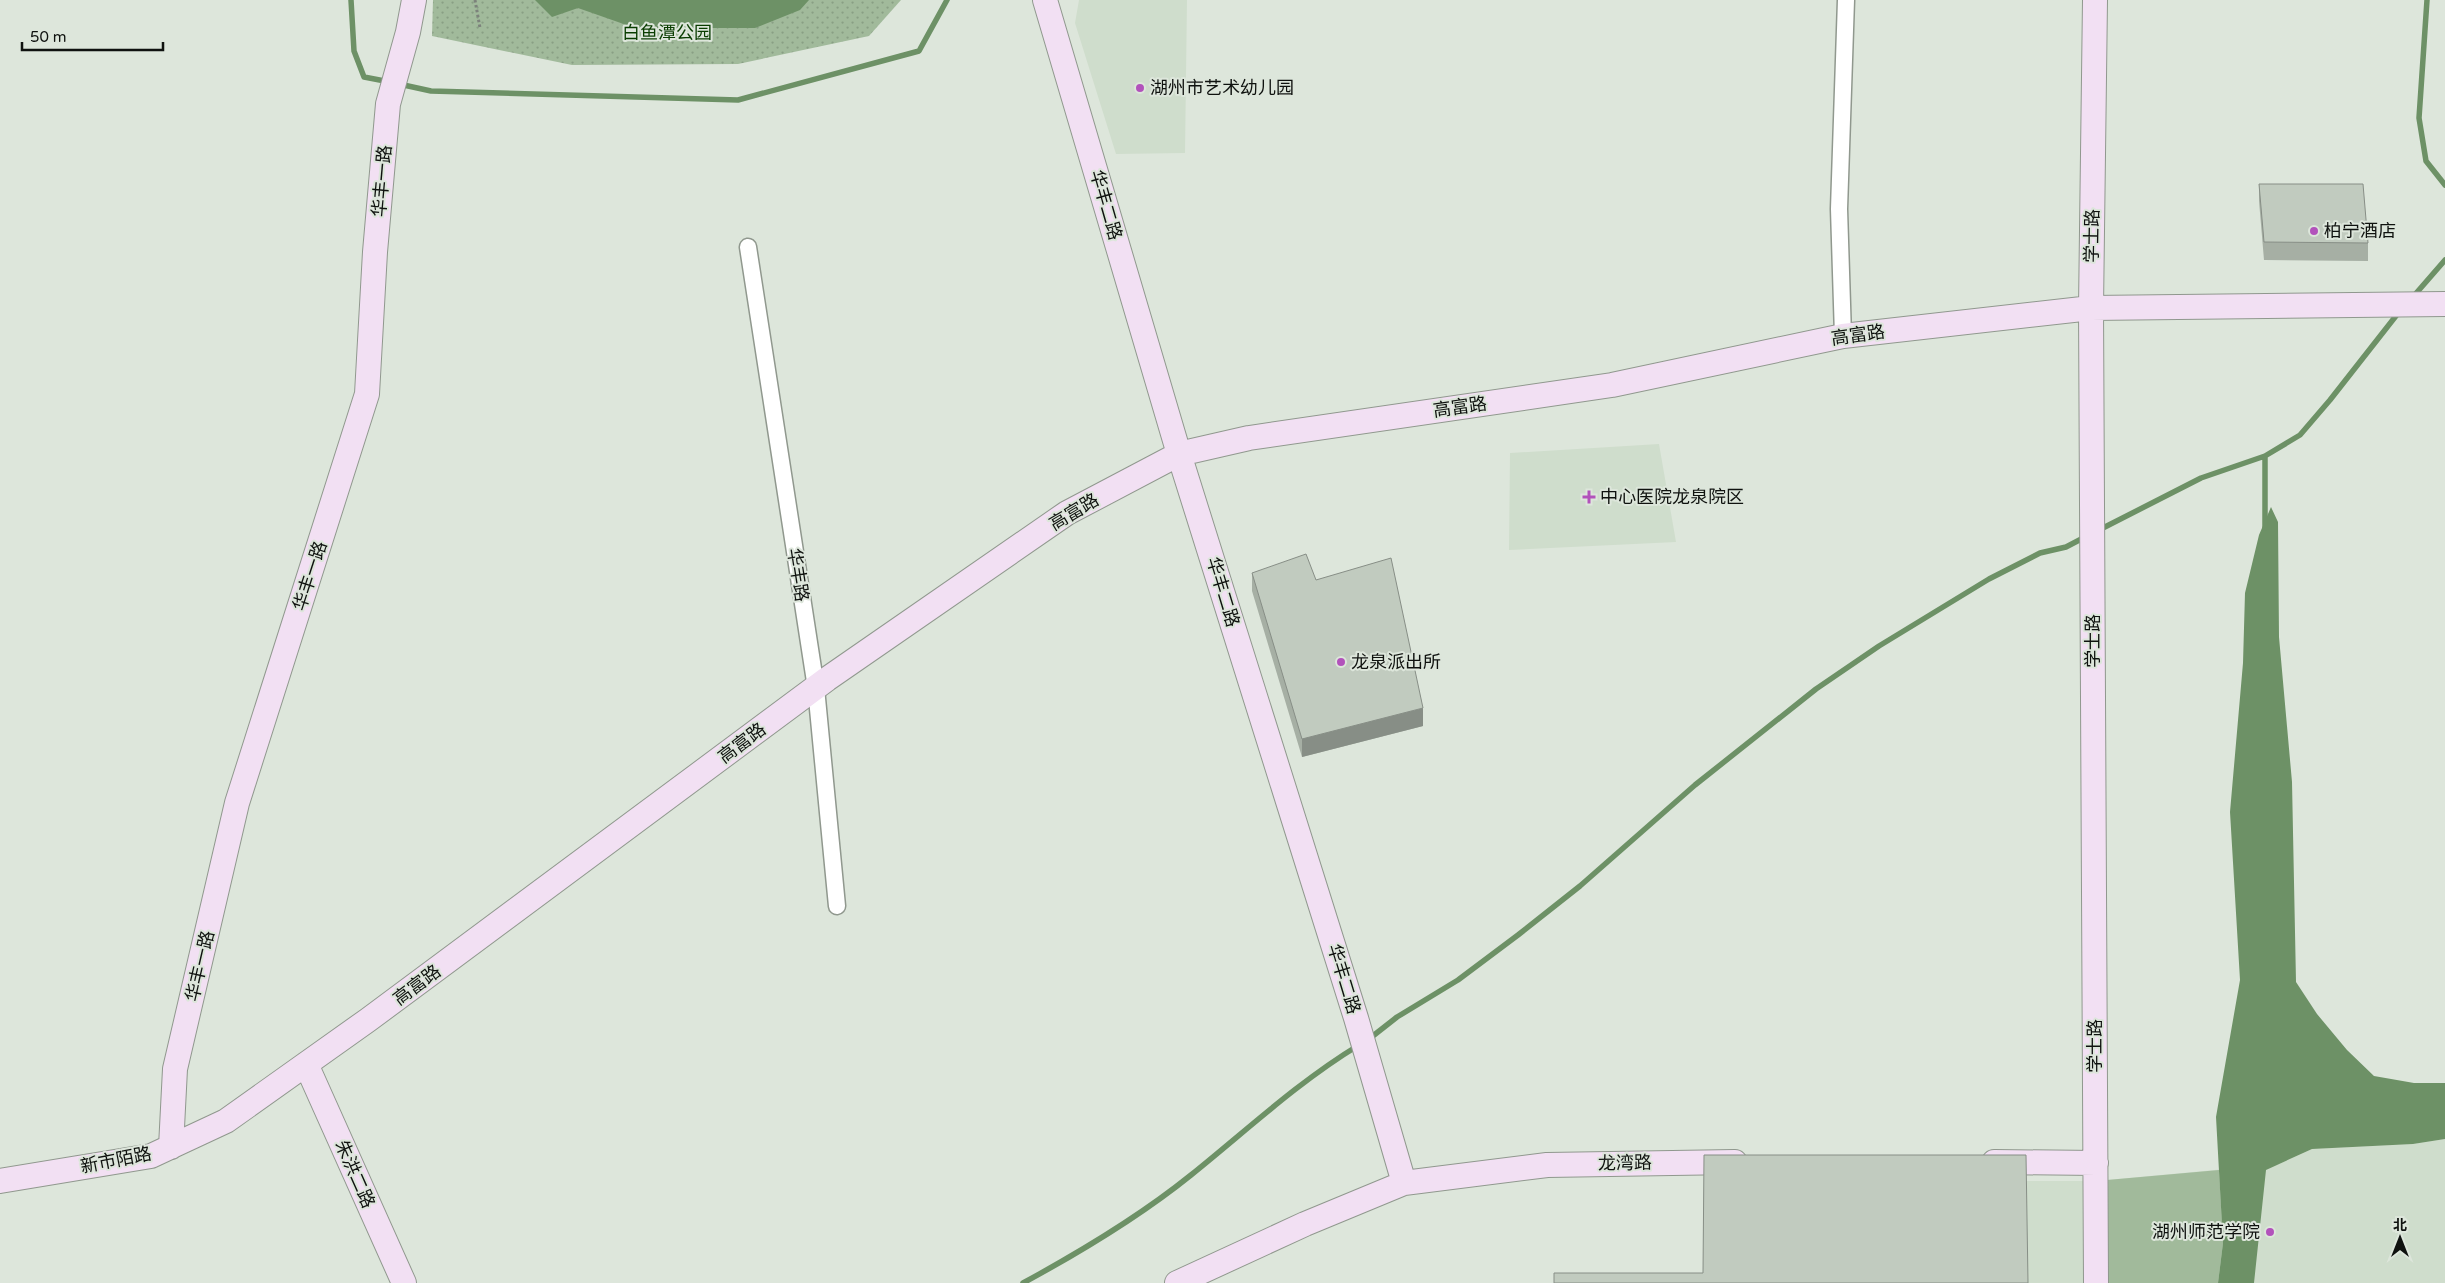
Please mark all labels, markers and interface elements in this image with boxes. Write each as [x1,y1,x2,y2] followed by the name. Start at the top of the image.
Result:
[22,20,164,52] scale bar
[622,22,712,44] park label: 白鱼潭公园
[30,28,67,46] text: 50 m
[1150,77,1294,99] place label: 湖州市艺术幼儿园
[1134,82,1146,94] marker: 湖州市艺术幼儿园
[368,144,396,218] street label: 华丰一路
[1086,167,1126,243] street label: 华丰二路
[2081,209,2103,263] street label: 学士路
[2324,220,2396,242] place label: 柏宁酒店
[2308,225,2320,237] marker: 柏宁酒店
[1830,320,1886,350] street label: 高富路
[1432,392,1488,422] street label: 高富路
[1600,486,1744,508] place label: 中心医院龙泉院区
[1045,489,1103,535] street label: 高富路
[1582,490,1596,504] marker: 中心医院龙泉院区
[288,538,332,614] street label: 华丰一路
[783,547,813,603] street label: 华丰路
[1202,554,1244,630] street label: 华丰二路
[2082,614,2104,668] street label: 学士路
[1351,651,1441,673] place label: 龙泉派出所
[1335,656,1347,668] marker: 龙泉派出所
[714,718,770,768] street label: 高富路
[181,928,219,1004] street label: 华丰一路
[1323,941,1365,1017] street label: 华丰二路
[389,960,445,1010] street label: 高富路
[2084,1019,2106,1073] street label: 学士路
[330,1137,380,1211] street label: 朱洪二路
[79,1142,153,1178] street label: 新市陌路
[1598,1152,1652,1174] street label: 龙湾路
[2375,1213,2425,1263] north arrow
[2393,1217,2407,1234] text: 北
[2152,1221,2260,1243] place label: 湖州师范学院
[2264,1226,2276,1238] marker: 湖州师范学院

